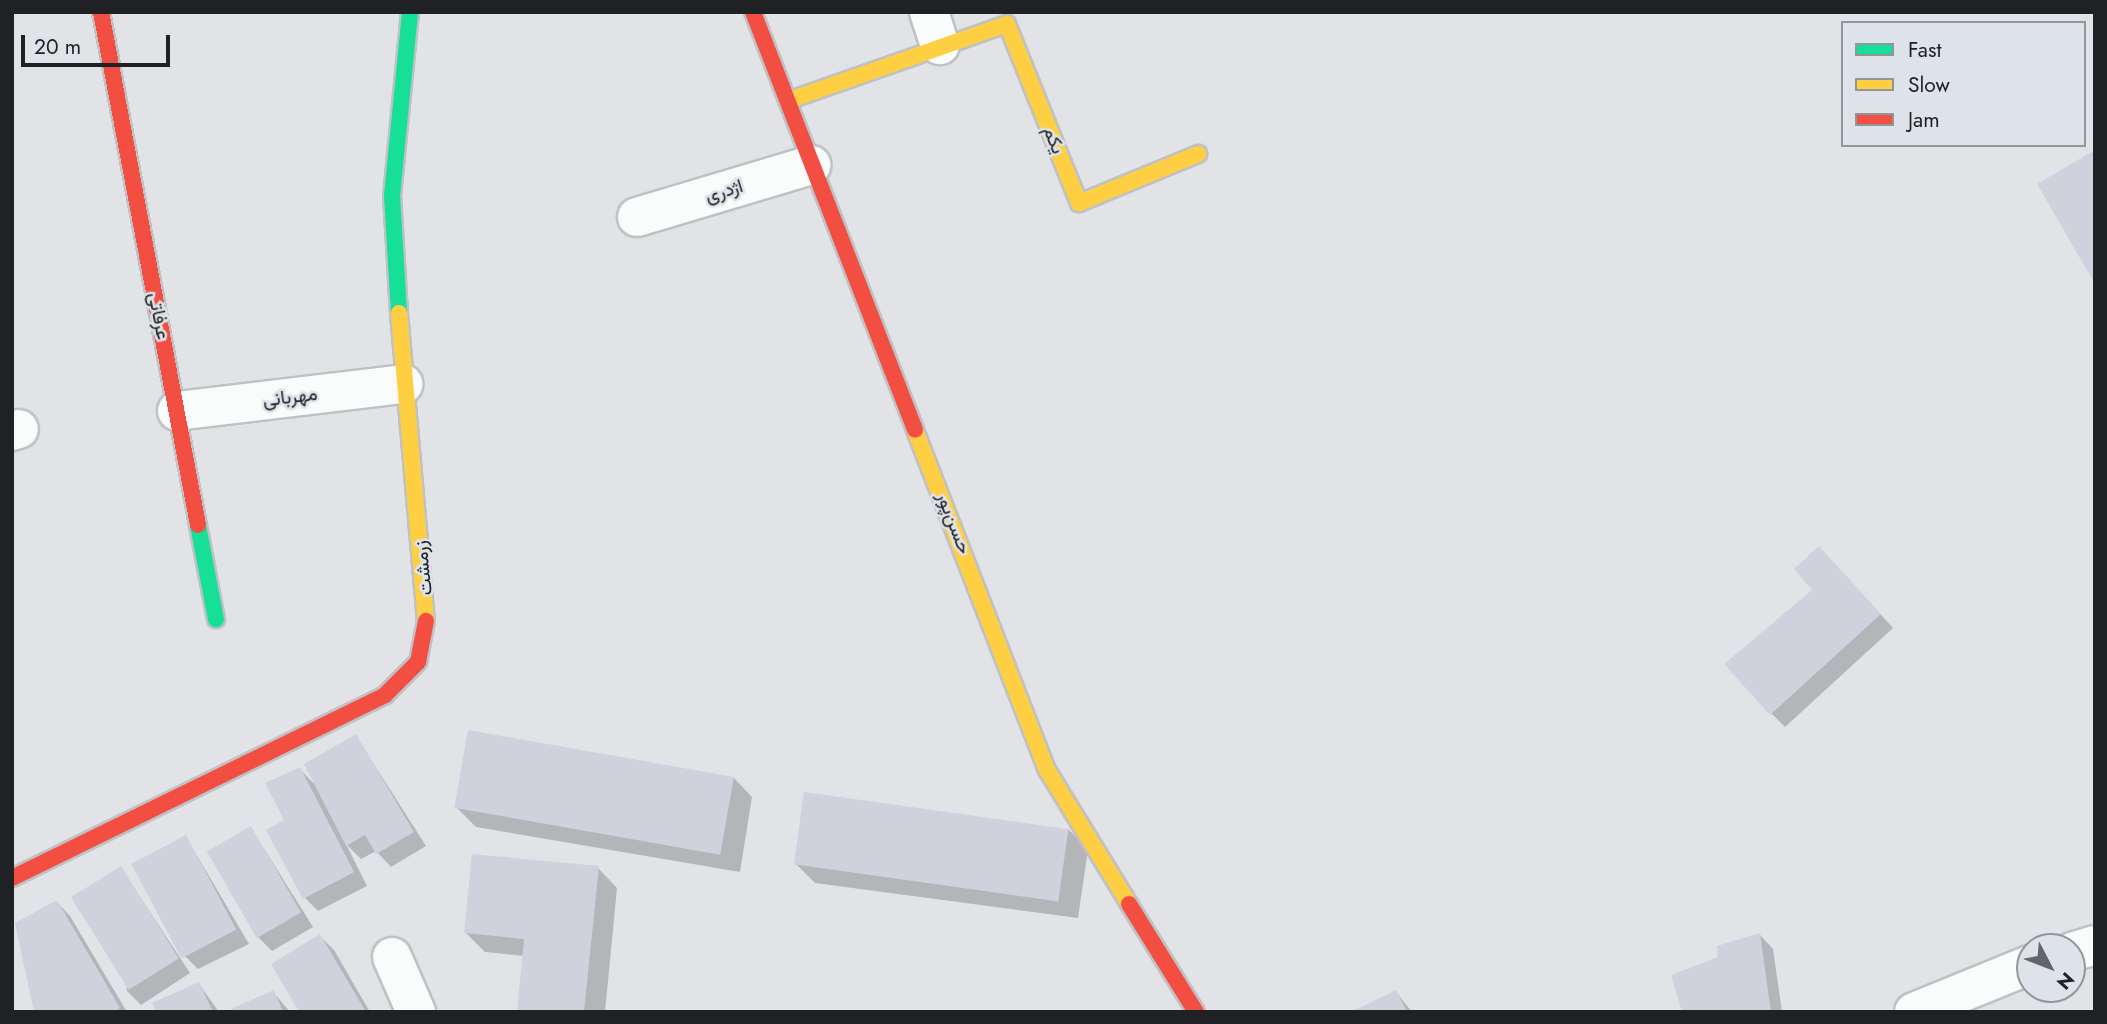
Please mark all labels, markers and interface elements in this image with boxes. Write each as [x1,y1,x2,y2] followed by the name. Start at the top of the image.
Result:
[24,21,173,65] scale bar
[1841,21,2086,147] legend
[34,32,81,62] text: 20 m
[1908,35,1941,65] text: Fast
[1908,70,1950,100] text: Slow
[1908,105,1940,135] text: Jam
[1038,123,1070,157] street label: یکم
[702,174,746,208] street label: اژدری
[143,290,175,342] street label: عرفاتی
[261,382,319,412] street label: مهربانی
[932,489,976,557] street label: حسن‌پور
[409,539,437,597] street label: زرمشت
[2016,933,2086,1003] north arrow
[2050,966,2081,996] text: N

